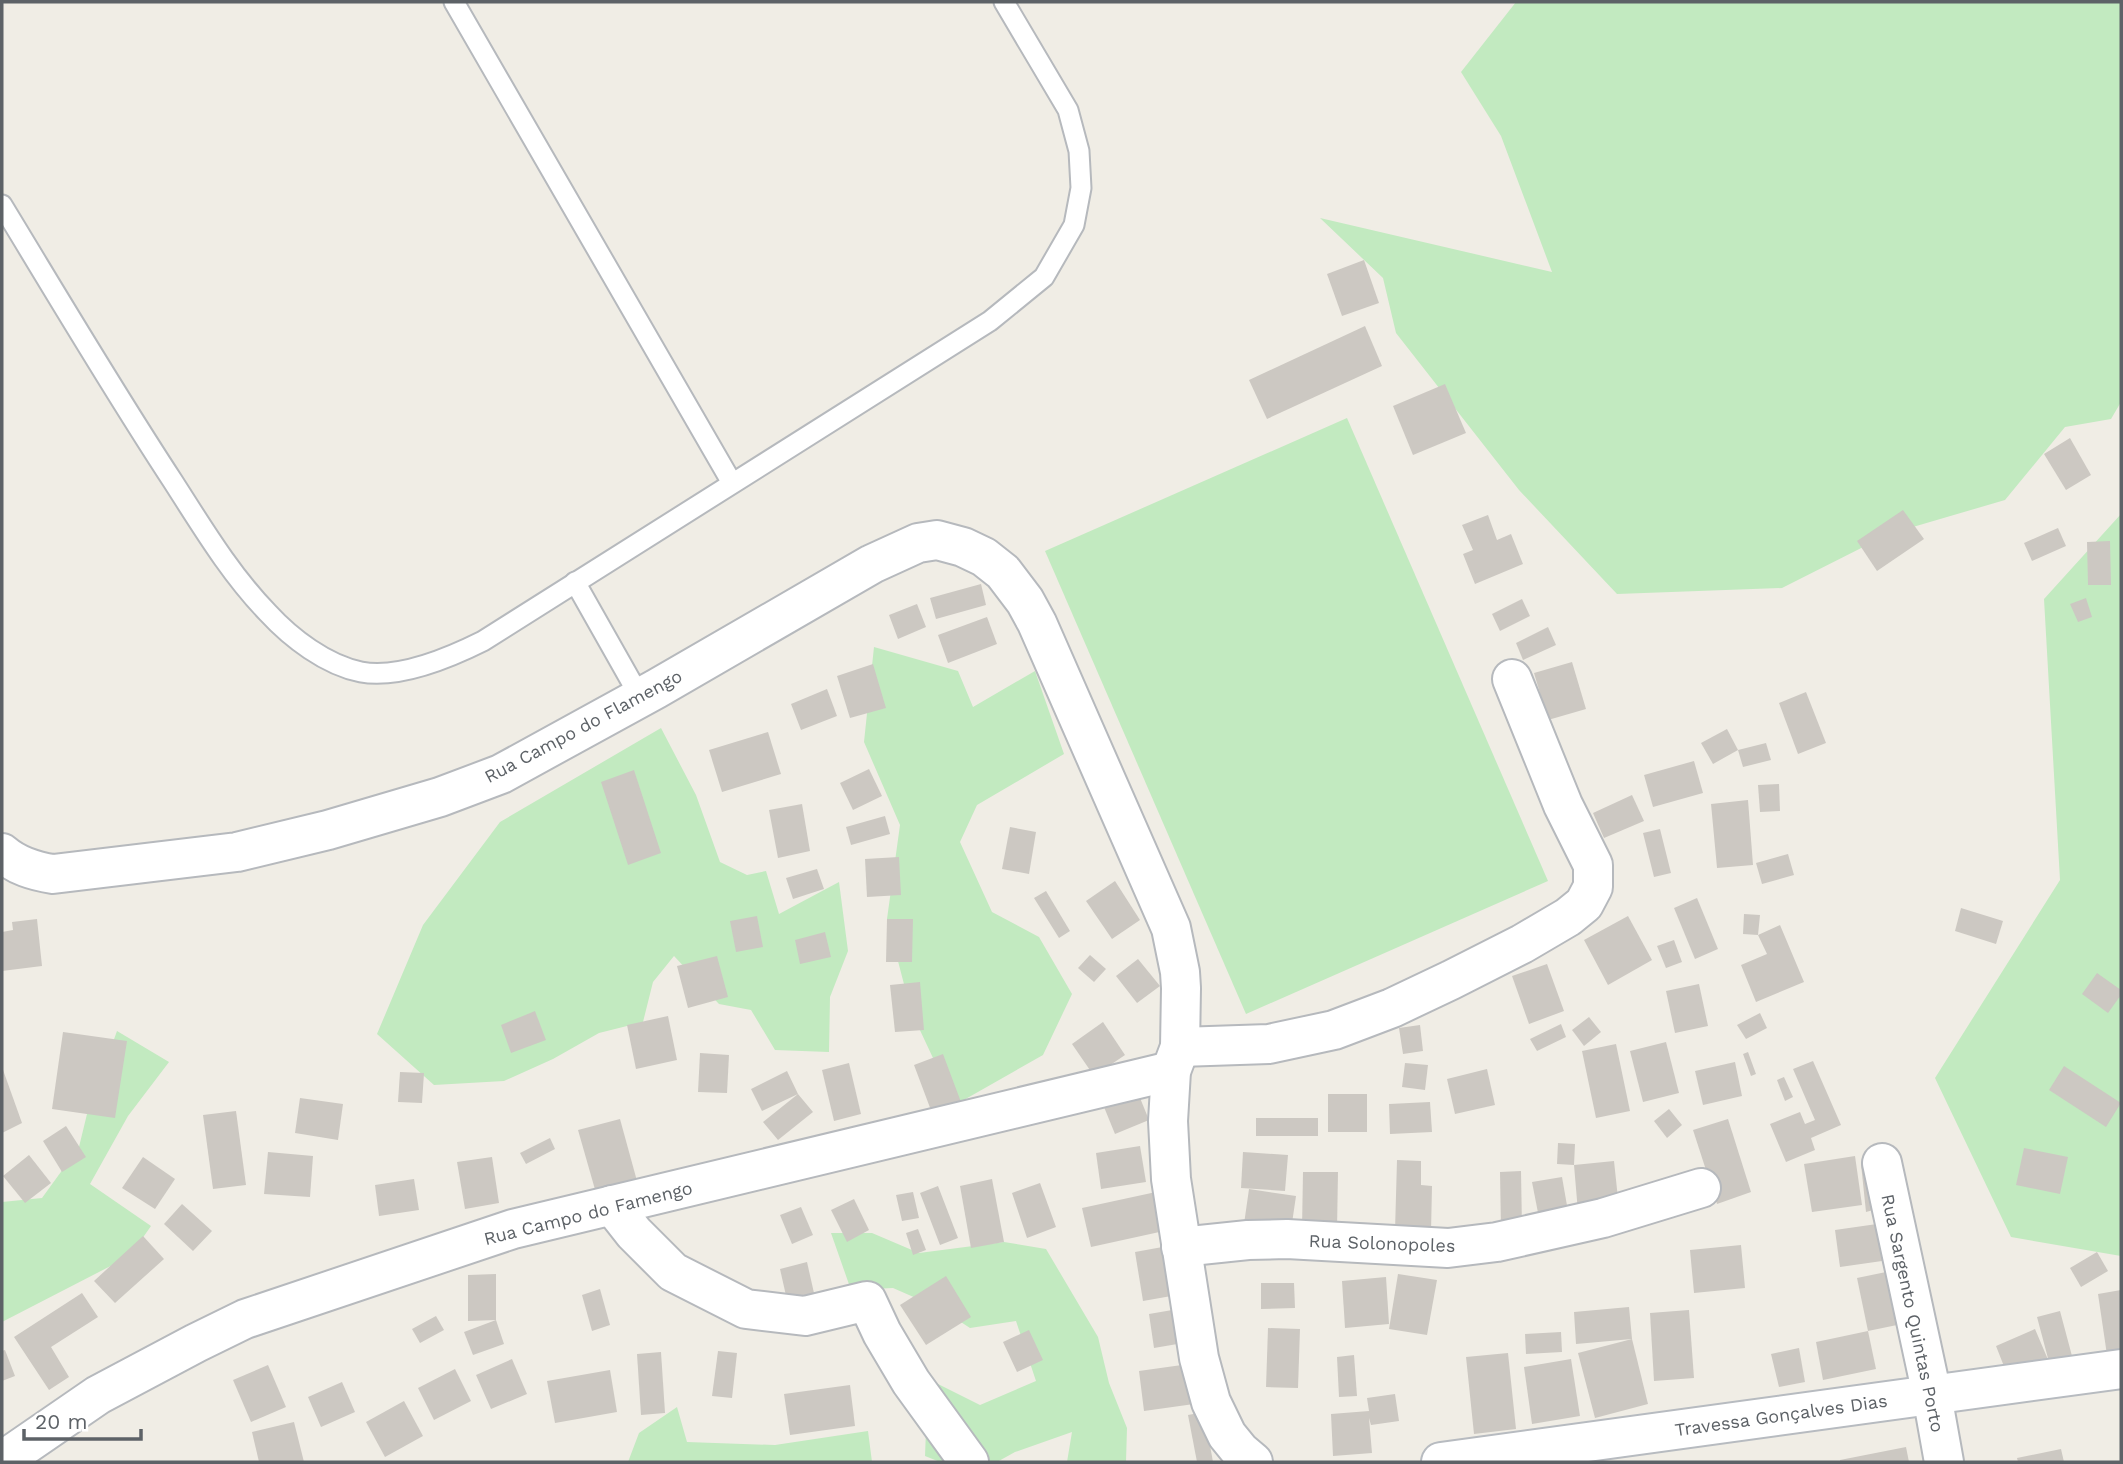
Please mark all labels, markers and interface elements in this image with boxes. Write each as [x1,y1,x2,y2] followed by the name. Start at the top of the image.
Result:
[481,665,685,787] street label: Rua Campo do Flamengo
[482,1177,694,1249] street label: Rua Campo do Famengo
[1877,1192,1949,1434] street label: Rua Sargento Quintas Porto
[1308,1230,1456,1256] street label: Rua Solonopoles
[1673,1390,1889,1440] street label: Travessa Gonçalves Dias
[24,1398,142,1442] scale bar
[35,1409,87,1434] text: 20 m

